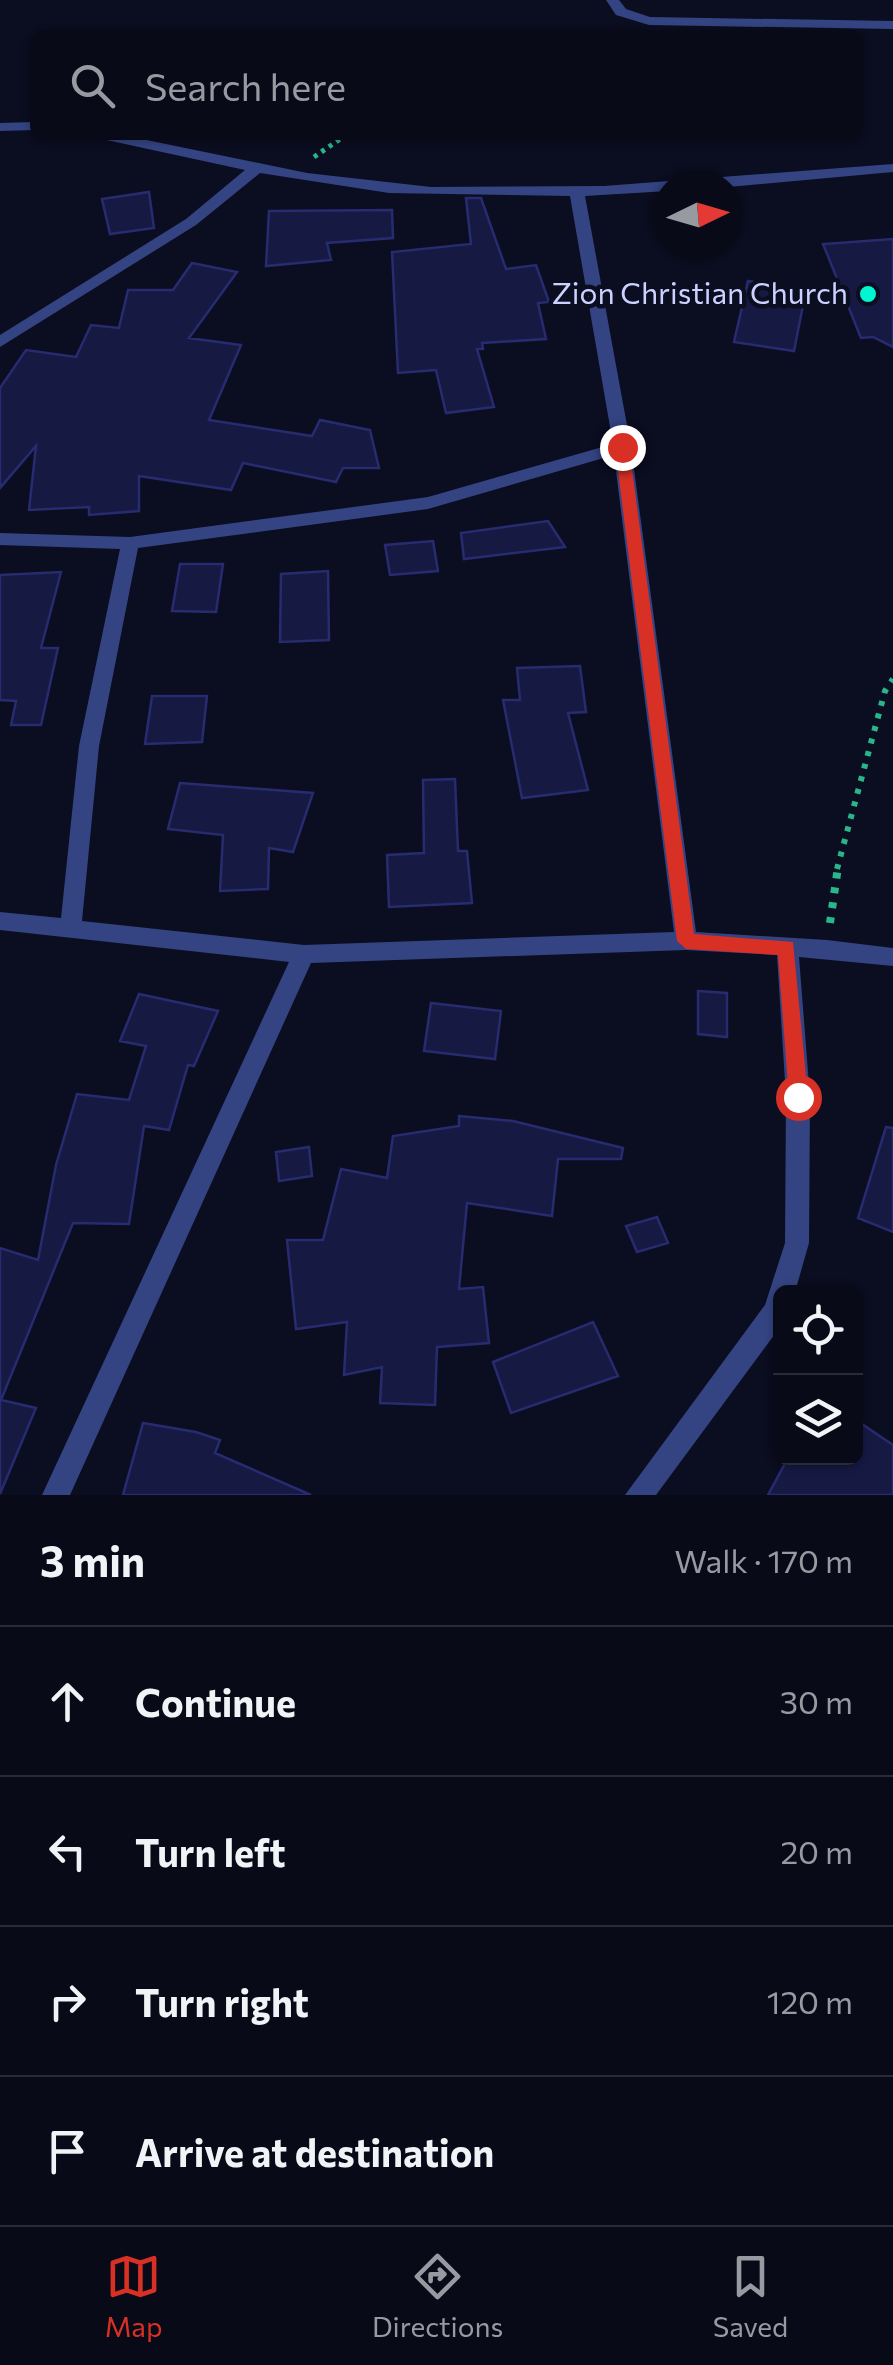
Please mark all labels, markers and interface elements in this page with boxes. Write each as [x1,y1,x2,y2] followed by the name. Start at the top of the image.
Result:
[30,30,863,140] search box
[65,58,120,113] icon: search
[145,62,346,109] text: Search here
[653,170,743,260] north arrow
[552,273,848,310] place label: Zion Christian Church
[857,283,879,305] marker: Zion Christian Church
[600,425,646,471] route end
[776,1075,822,1121] route start
[773,1285,863,1465] map controls
[773,1285,863,1375] button: locate
[773,1375,863,1465] button: layers
[40,1534,145,1586] text: 3 min
[675,1540,853,1580] text: Walk · 170 m
[40,1674,95,1729] icon: ahead
[135,1678,296,1725] text: Continue
[780,1681,853,1721] text: 30 m
[40,1824,95,1879] icon: left
[135,1828,286,1875] text: Turn left
[780,1831,853,1871] text: 20 m
[40,1974,95,2029] icon: right
[135,1978,309,2025] text: Turn right
[767,1981,853,2021] text: 120 m
[40,2124,95,2179] icon: arrive
[135,2128,494,2175] text: Arrive at destination
[105,2249,162,2343] tab: Map
[372,2249,503,2343] tab: Directions
[713,2249,788,2343] tab: Saved

